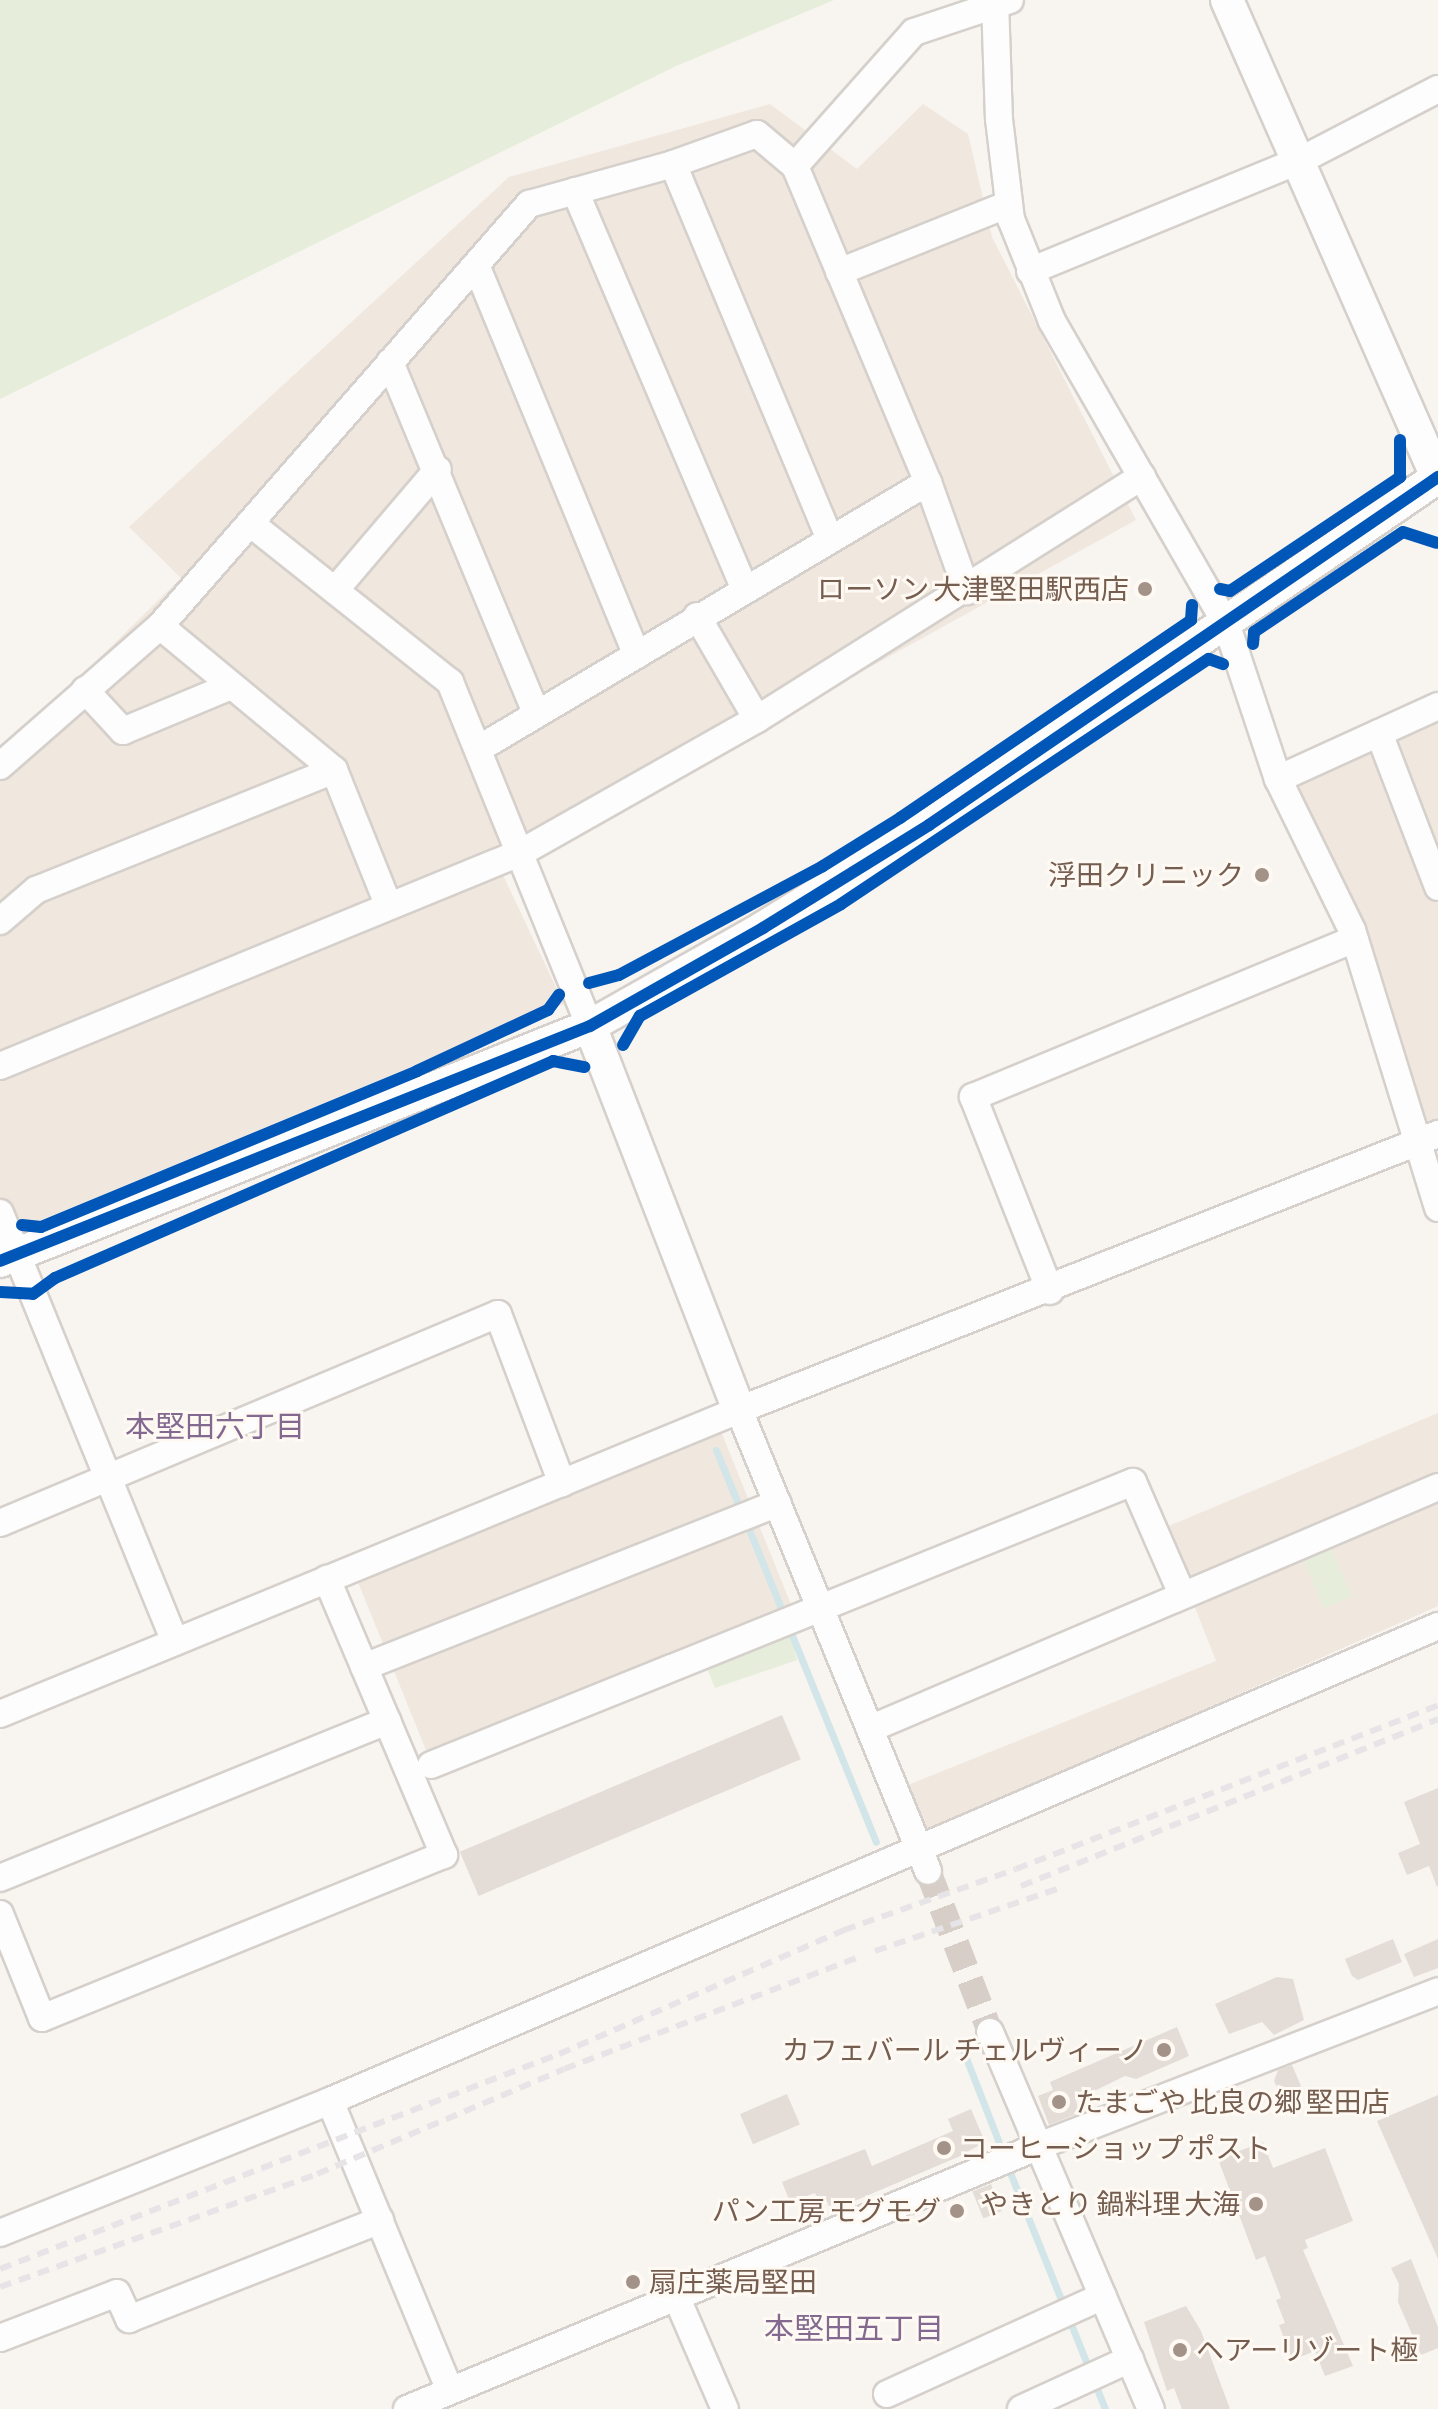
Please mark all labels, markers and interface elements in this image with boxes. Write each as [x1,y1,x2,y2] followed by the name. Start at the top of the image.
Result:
[817,572,1129,606] place label: ローソン 大津堅田駅西店
[1136,580,1154,598] marker: ローソン 大津堅田駅西店
[1048,858,1244,892] place label: 浮田クリニック
[1251,864,1273,886] marker: 浮田クリニック
[125,1408,305,1444] district label: 本堅田六丁目
[780,2033,1148,2067] place label: カフェバール チェルヴィーノ
[1155,2041,1173,2059] marker: カフェバール チェルヴィーノ
[1075,2085,1391,2119] place label: たまごや 比良の郷 堅田店
[1050,2093,1068,2111] marker: たまごや 比良の郷 堅田店
[960,2131,1272,2165] place label: コーヒーショップ ポスト
[935,2139,953,2157] marker: コーヒーショップ ポスト
[980,2187,1240,2221] place label: やきとり 鍋料理 大海
[713,2194,941,2228] place label: パン工房 モグモグ
[1247,2195,1265,2213] marker: やきとり 鍋料理 大海
[948,2202,966,2220] marker: パン工房 モグモグ
[649,2265,817,2299] place label: 扇庄薬局堅田
[624,2273,642,2291] marker: 扇庄薬局堅田
[764,2310,944,2346] district label: 本堅田五丁目
[1196,2333,1418,2367] place label: ヘアーリゾート極
[1171,2341,1189,2359] marker: ヘアーリゾート極

